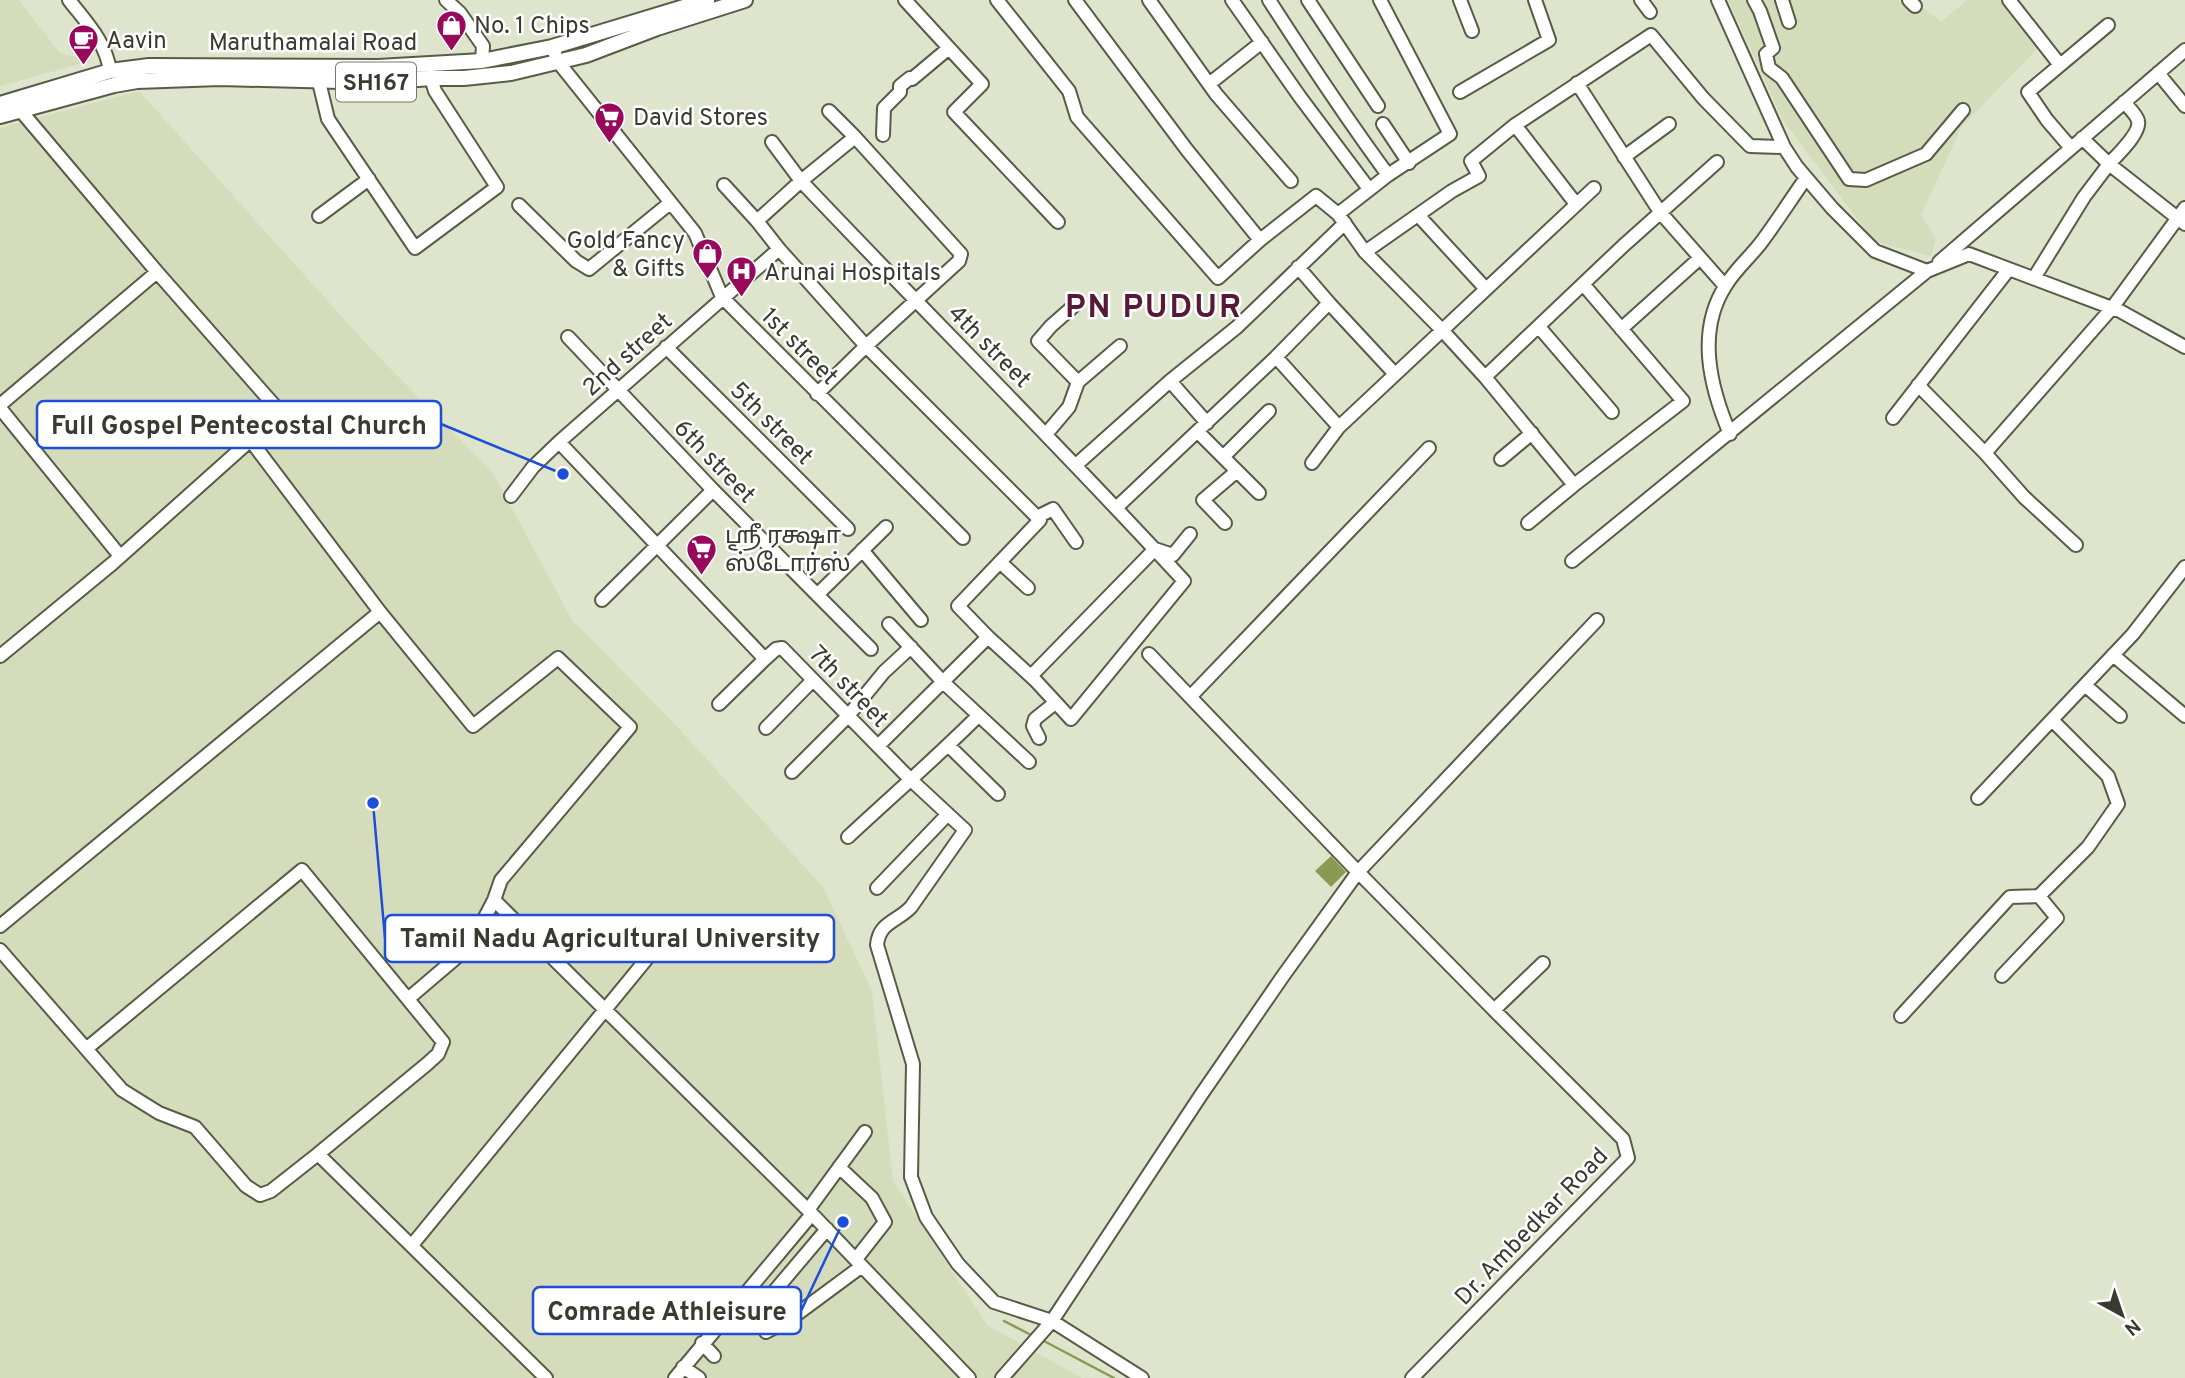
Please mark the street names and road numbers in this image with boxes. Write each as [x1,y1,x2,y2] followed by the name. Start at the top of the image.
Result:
[209,29,417,59] street label: Maruthamalai Road
[336,62,416,102] road number: SH167
[941,299,1037,395] street label: 4th street
[754,302,844,392] street label: 1st street
[577,307,679,404] street label: 2nd street
[723,376,819,472] street label: 5th street
[666,414,761,511] street label: 6th street
[801,640,894,735] street label: 7th street
[1449,1142,1616,1313] street label: Dr. Ambedkar Road

